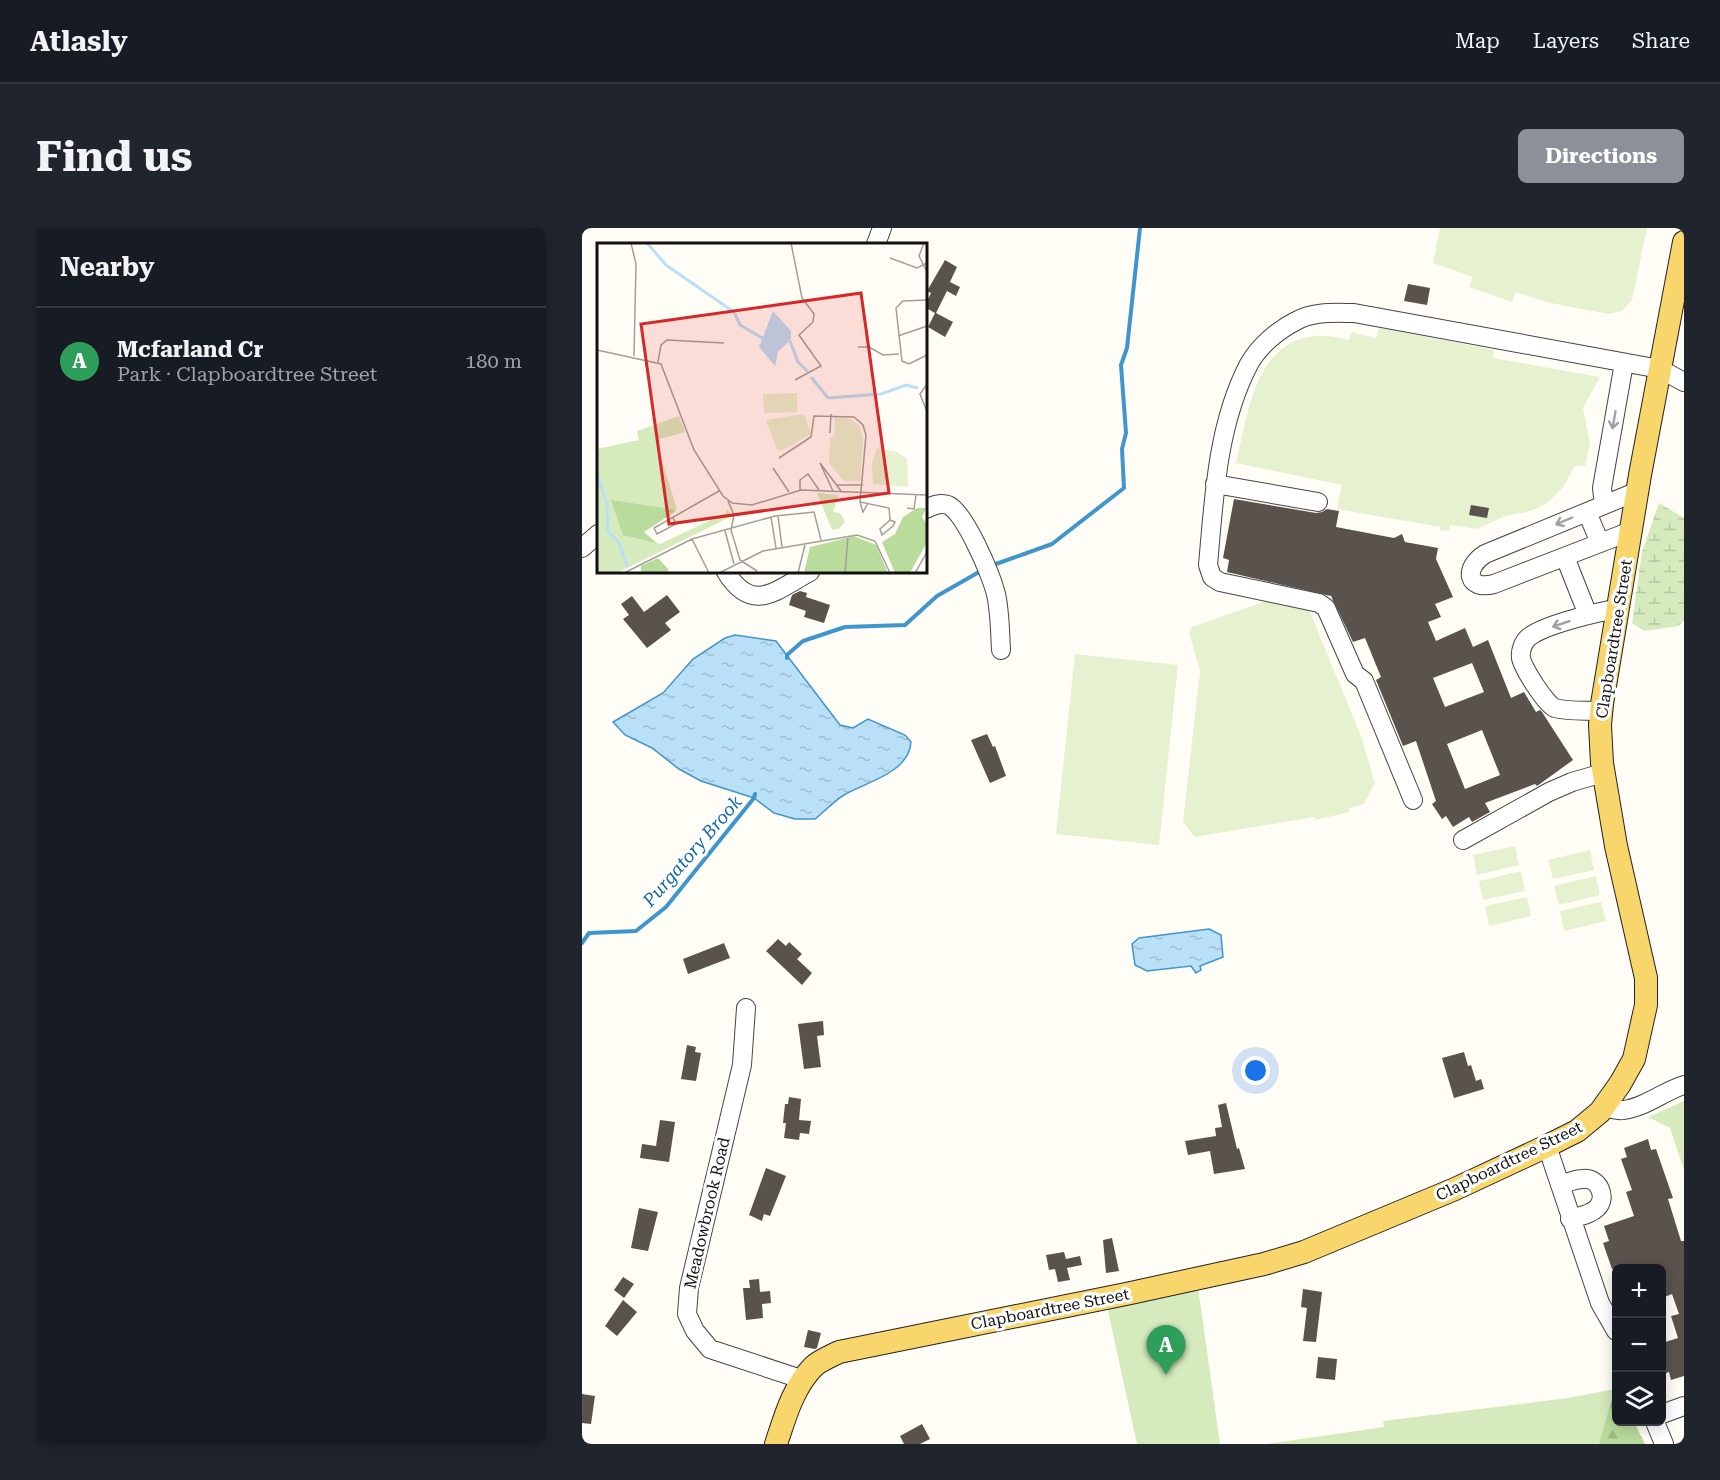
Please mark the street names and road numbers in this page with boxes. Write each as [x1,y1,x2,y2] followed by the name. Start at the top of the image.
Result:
[1592,558,1636,720] street label: Clapboardtree Street
[1433,1117,1585,1205] street label: Clapboardtree Street
[680,1135,734,1291] street label: Meadowbrook Road
[969,1284,1131,1334] street label: Clapboardtree Street

